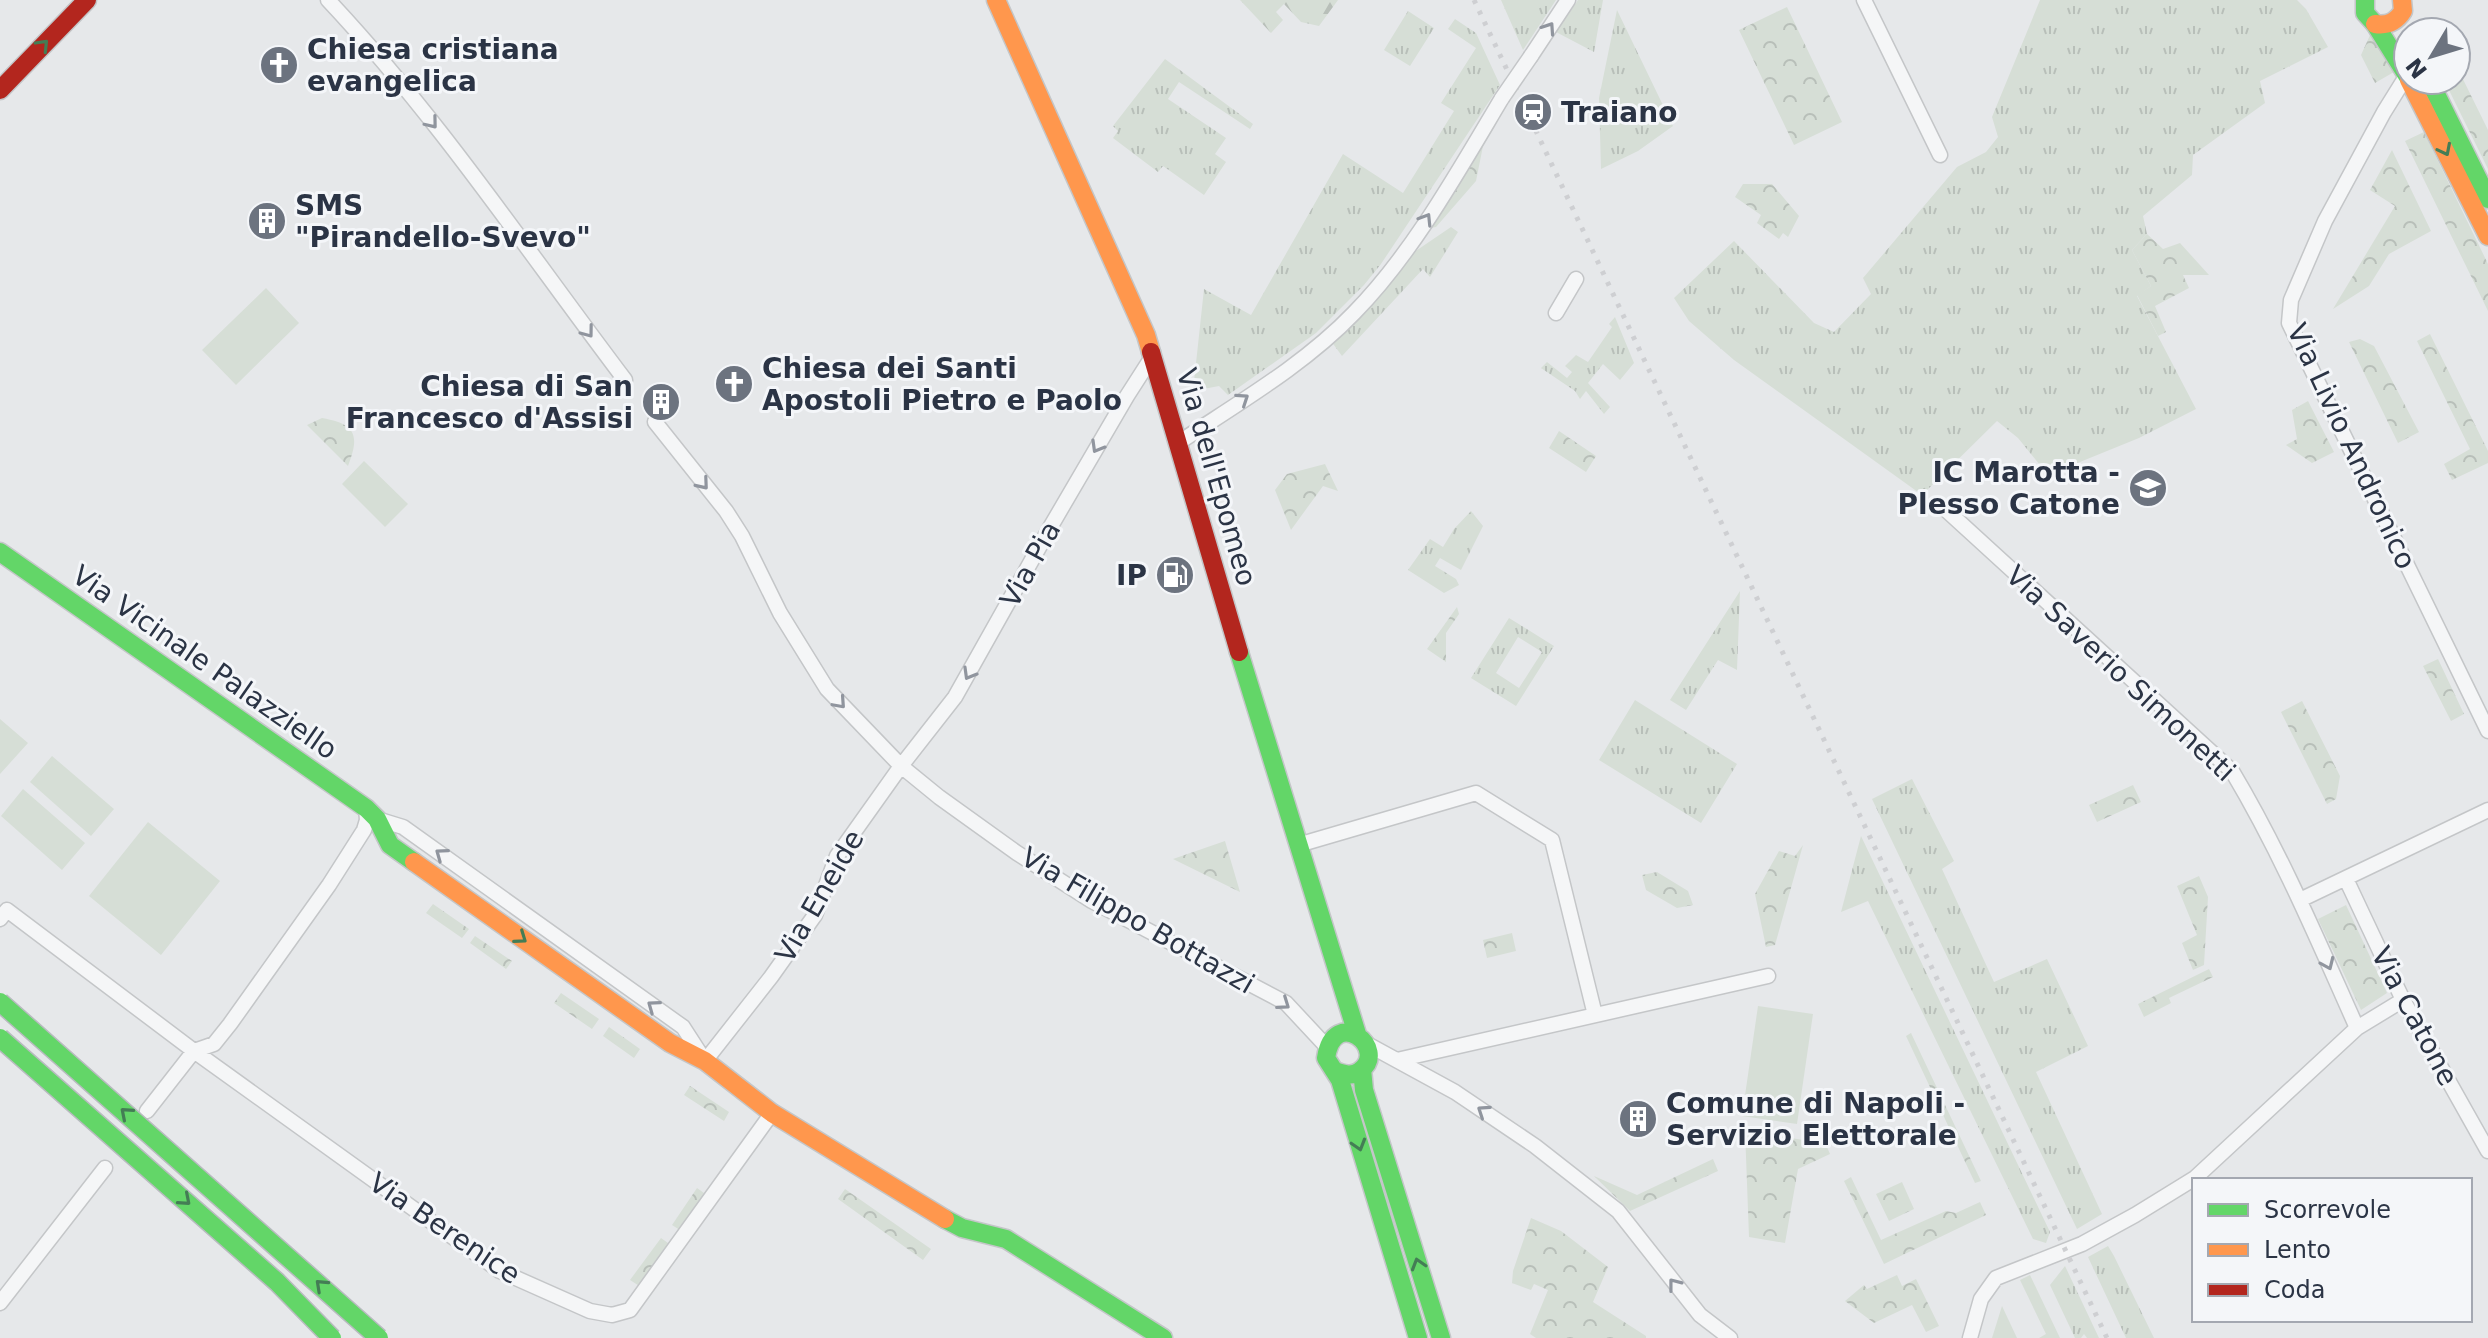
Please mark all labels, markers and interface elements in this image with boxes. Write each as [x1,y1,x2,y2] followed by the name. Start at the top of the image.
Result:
[2392,16,2472,96] north arrow
[1539,22,1554,36] one-way arrow
[307,33,559,98] place label: Chiesa cristiana evangelica
[34,40,49,54] one-way arrow
[258,44,300,86] church icon: Chiesa cristiana evangelica
[2401,53,2432,83] text: N
[1512,91,1554,133] station icon: Traiano
[1561,96,1677,129] place label: Traiano
[423,114,437,129] one-way arrow
[2435,141,2450,156] one-way arrow
[295,189,591,254] place label: SMS "Pirandello-Svevo"
[246,200,288,242] building icon: SMS "Pirandello-Svevo"
[1417,213,1432,227] one-way arrow
[2280,318,2423,574] street label: Via Livio Andronico
[579,323,593,337] one-way arrow
[762,352,1122,417] place label: Chiesa dei Santi Apostoli Pietro e Paolo
[713,363,755,405] church icon: Chiesa dei Santi Apostoli Pietro e Paolo
[1170,365,1263,590] street label: Via dell'Epomeo
[346,370,633,435] place label: Chiesa di San Francesco d'Assisi
[640,381,682,423] building icon: Chiesa di San Francesco d'Assisi
[1235,394,1249,409] one-way arrow
[1091,438,1106,453] one-way arrow
[1898,456,2120,521] place label: IC Marotta - Plesso Catone
[2127,467,2169,509] school or university icon: IC Marotta - Plesso Catone
[693,474,708,489] one-way arrow
[993,515,1068,613] street label: Via Pia
[1154,554,1196,596] fuel station icon: IP
[66,558,343,766] street label: Via Vicinale Palazziello
[1116,559,1147,592] place label: IP
[1999,559,2242,788] street label: Via Saverio Simonetti
[963,665,978,679] one-way arrow
[830,694,845,709] one-way arrow
[768,824,871,969] street label: Via Eneide
[1015,840,1260,1001] street label: Via Filippo Bottazzi
[436,850,450,864] one-way arrow
[513,928,527,943] one-way arrow
[2364,941,2465,1091] street label: Via Catone
[2319,956,2335,970] one-way arrow
[1276,994,1290,1009] one-way arrow
[647,1001,661,1015] one-way arrow
[1666,1087,1965,1152] place label: Comune di Napoli - Servizio Elettorale
[1617,1098,1659,1140] building icon: Comune di Napoli - Servizio Elettorale
[1478,1106,1492,1121] one-way arrow
[121,1109,136,1123] one-way arrow
[1350,1137,1366,1151] one-way arrow
[363,1166,527,1291] street label: Via Berenice
[2192,1178,2472,1322] legend
[175,1191,190,1205] one-way arrow
[2264,1196,2391,1224] text: Scorrevole
[2264,1236,2331,1264] text: Lento
[1411,1257,1427,1271] one-way arrow
[2264,1276,2325,1304] text: Coda
[1670,1278,1684,1293] one-way arrow
[316,1281,331,1295] one-way arrow

